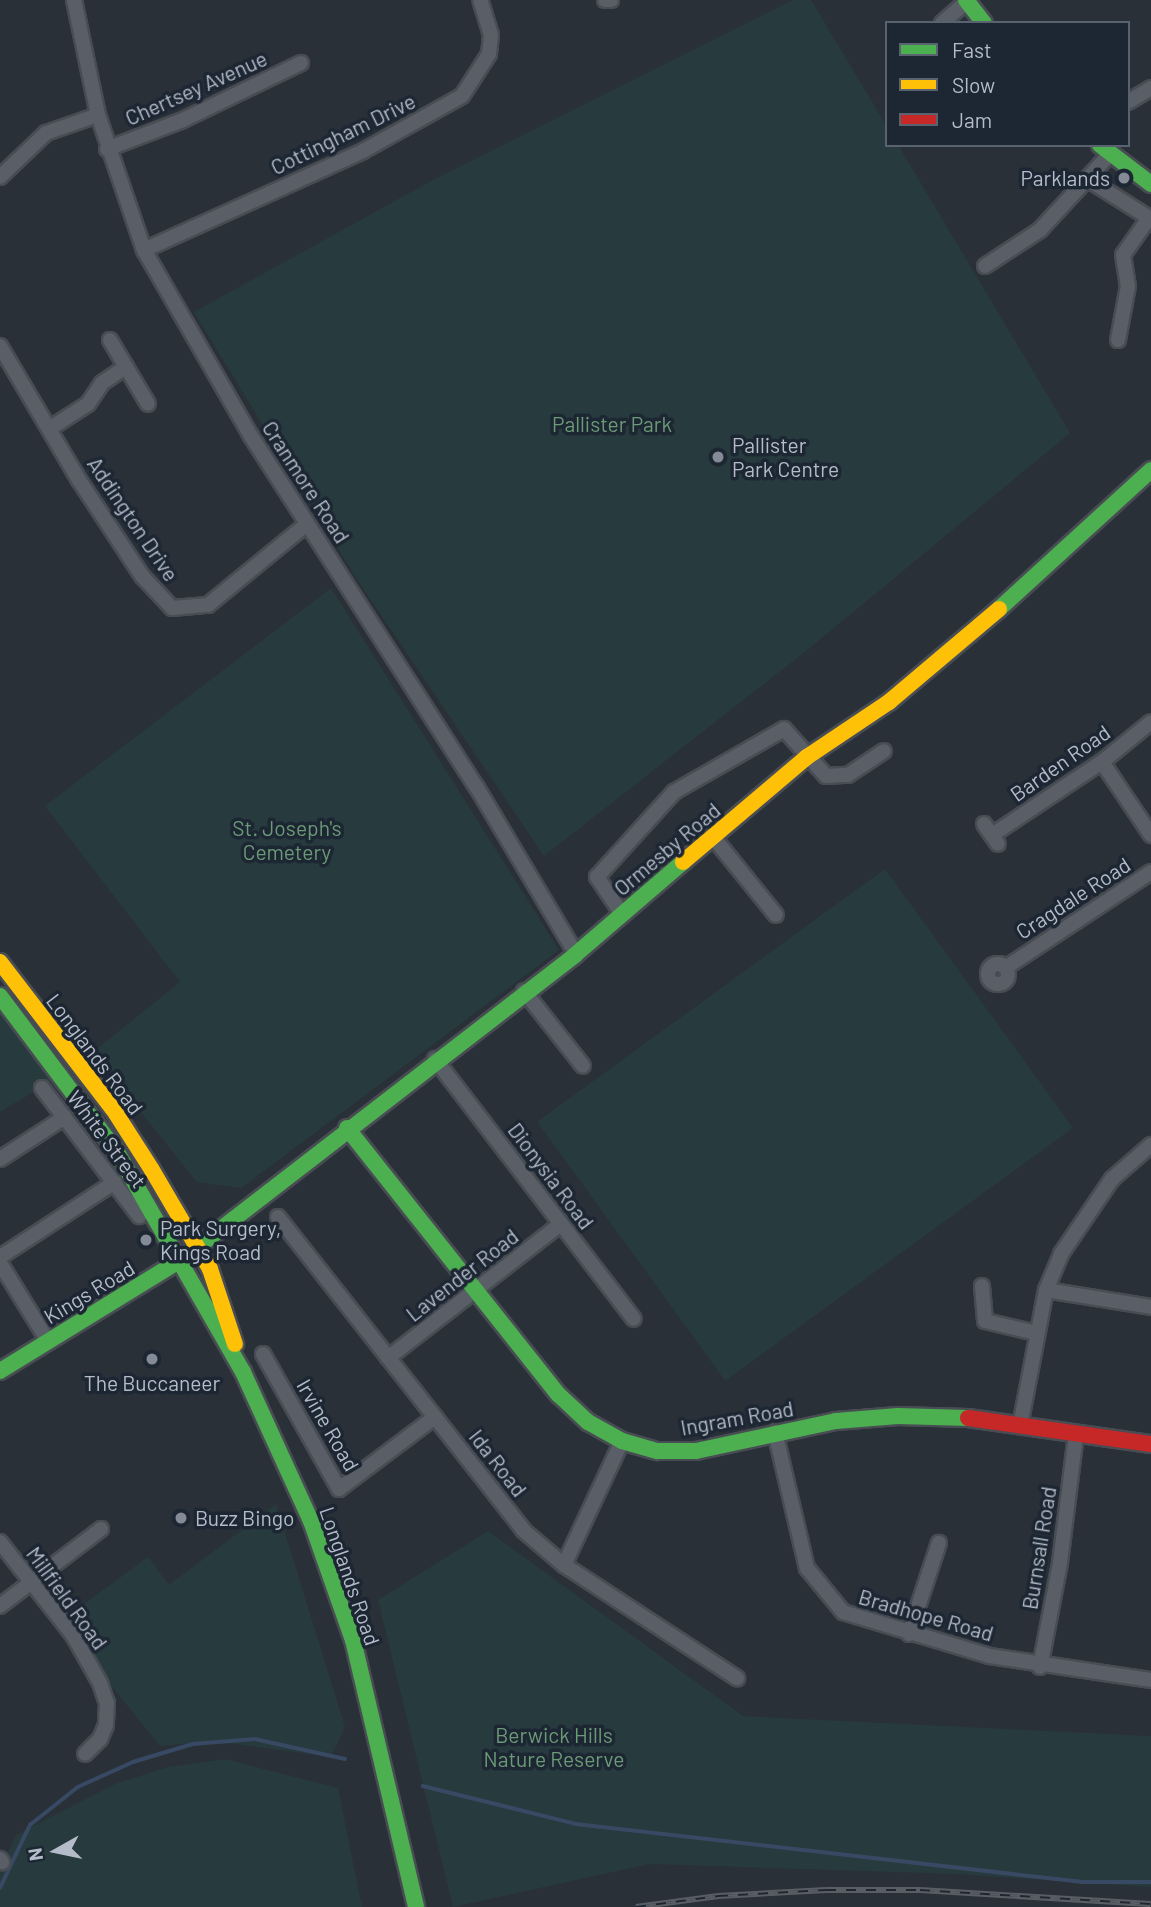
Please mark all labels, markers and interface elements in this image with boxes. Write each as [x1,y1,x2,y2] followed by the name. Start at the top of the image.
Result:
[885,21,1130,147] legend
[952,37,992,62] text: Fast
[121,46,271,130] street label: Chertsey Avenue
[952,72,995,97] text: Slow
[267,88,419,180] street label: Cottingham Drive
[952,107,992,132] text: Jam
[1020,165,1110,191] place label: Parklands
[1116,170,1132,186] marker: Parklands
[552,411,672,437] park label: Pallister Park
[257,416,355,548] street label: Cranmore Road
[732,432,839,482] place label: Pallister Park Centre
[710,449,726,465] marker: Pallister Park Centre
[82,452,184,586] street label: Addington Drive
[1005,719,1115,807] street label: Barden Road
[609,797,725,901] street label: Ormesby Road
[232,815,342,865] park label: St. Joseph's Cemetery
[1011,852,1135,944] street label: Cragdale Road
[41,989,149,1119] street label: Longlands Road
[62,1085,152,1193] street label: White Street
[503,1118,599,1234] street label: Dionysia Road
[160,1215,281,1265] place label: Park Surgery, Kings Road
[401,1223,523,1327] street label: Lavender Road
[138,1232,154,1248] marker: Park Surgery, Kings Road
[39,1255,139,1329] street label: Kings Road
[144,1351,160,1367] marker: The Buccaneer
[84,1370,220,1396] place label: The Buccaneer
[292,1375,364,1475] street label: Irvine Road
[679,1396,795,1440] street label: Ingram Road
[464,1424,532,1502] street label: Ida Road
[1017,1485,1061,1611] street label: Burnsall Road
[315,1503,385,1649] street label: Longlands Road
[195,1505,295,1531] place label: Buzz Bingo
[173,1510,189,1526] marker: Buzz Bingo
[21,1542,113,1654] street label: Millfield Road
[856,1584,996,1646] street label: Bradhope Road
[484,1722,624,1772] park label: Berwick Hills Nature Reserve
[21,1816,91,1886] north arrow
[22,1846,47,1862] text: N

